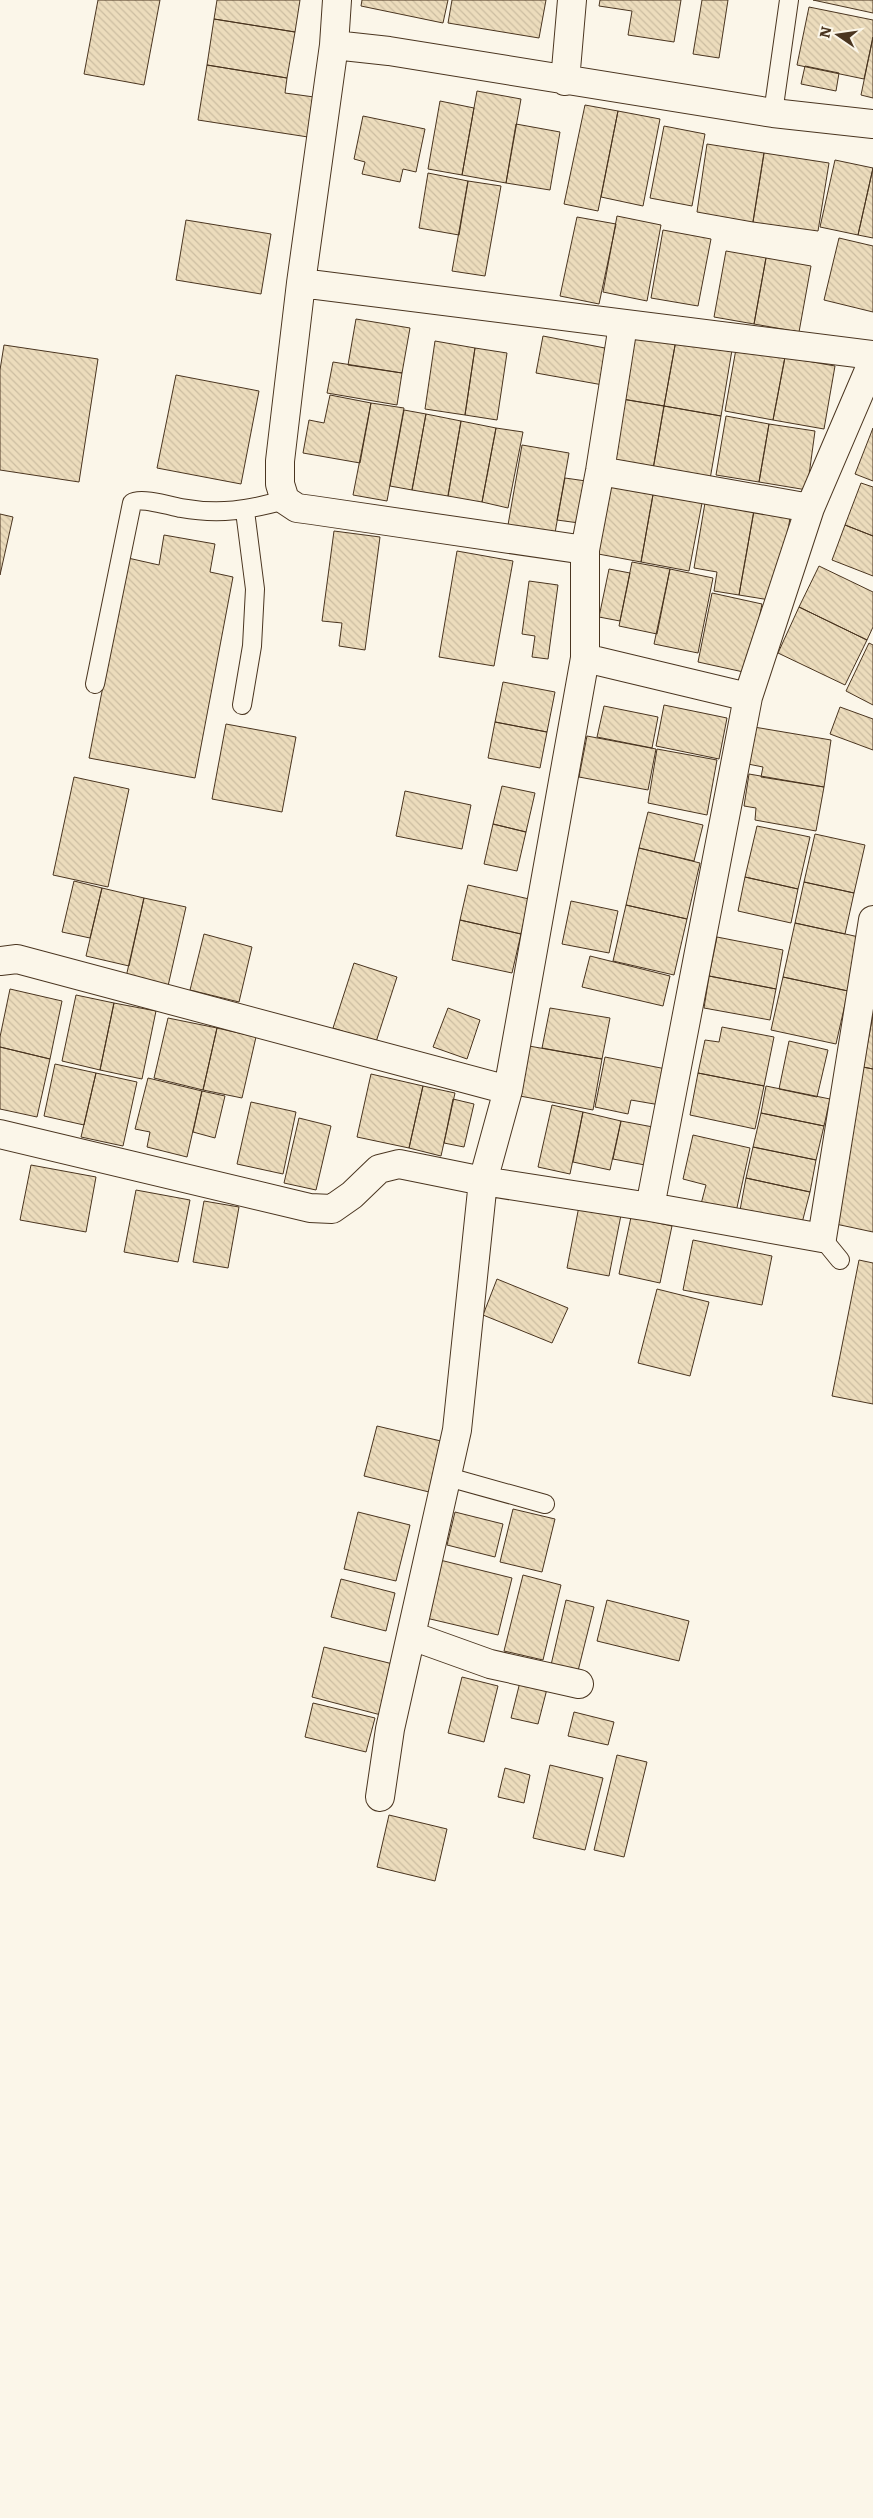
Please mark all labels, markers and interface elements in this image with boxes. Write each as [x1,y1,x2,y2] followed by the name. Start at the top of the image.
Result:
[813,10,863,60] north arrow
[813,24,835,40] text: N

